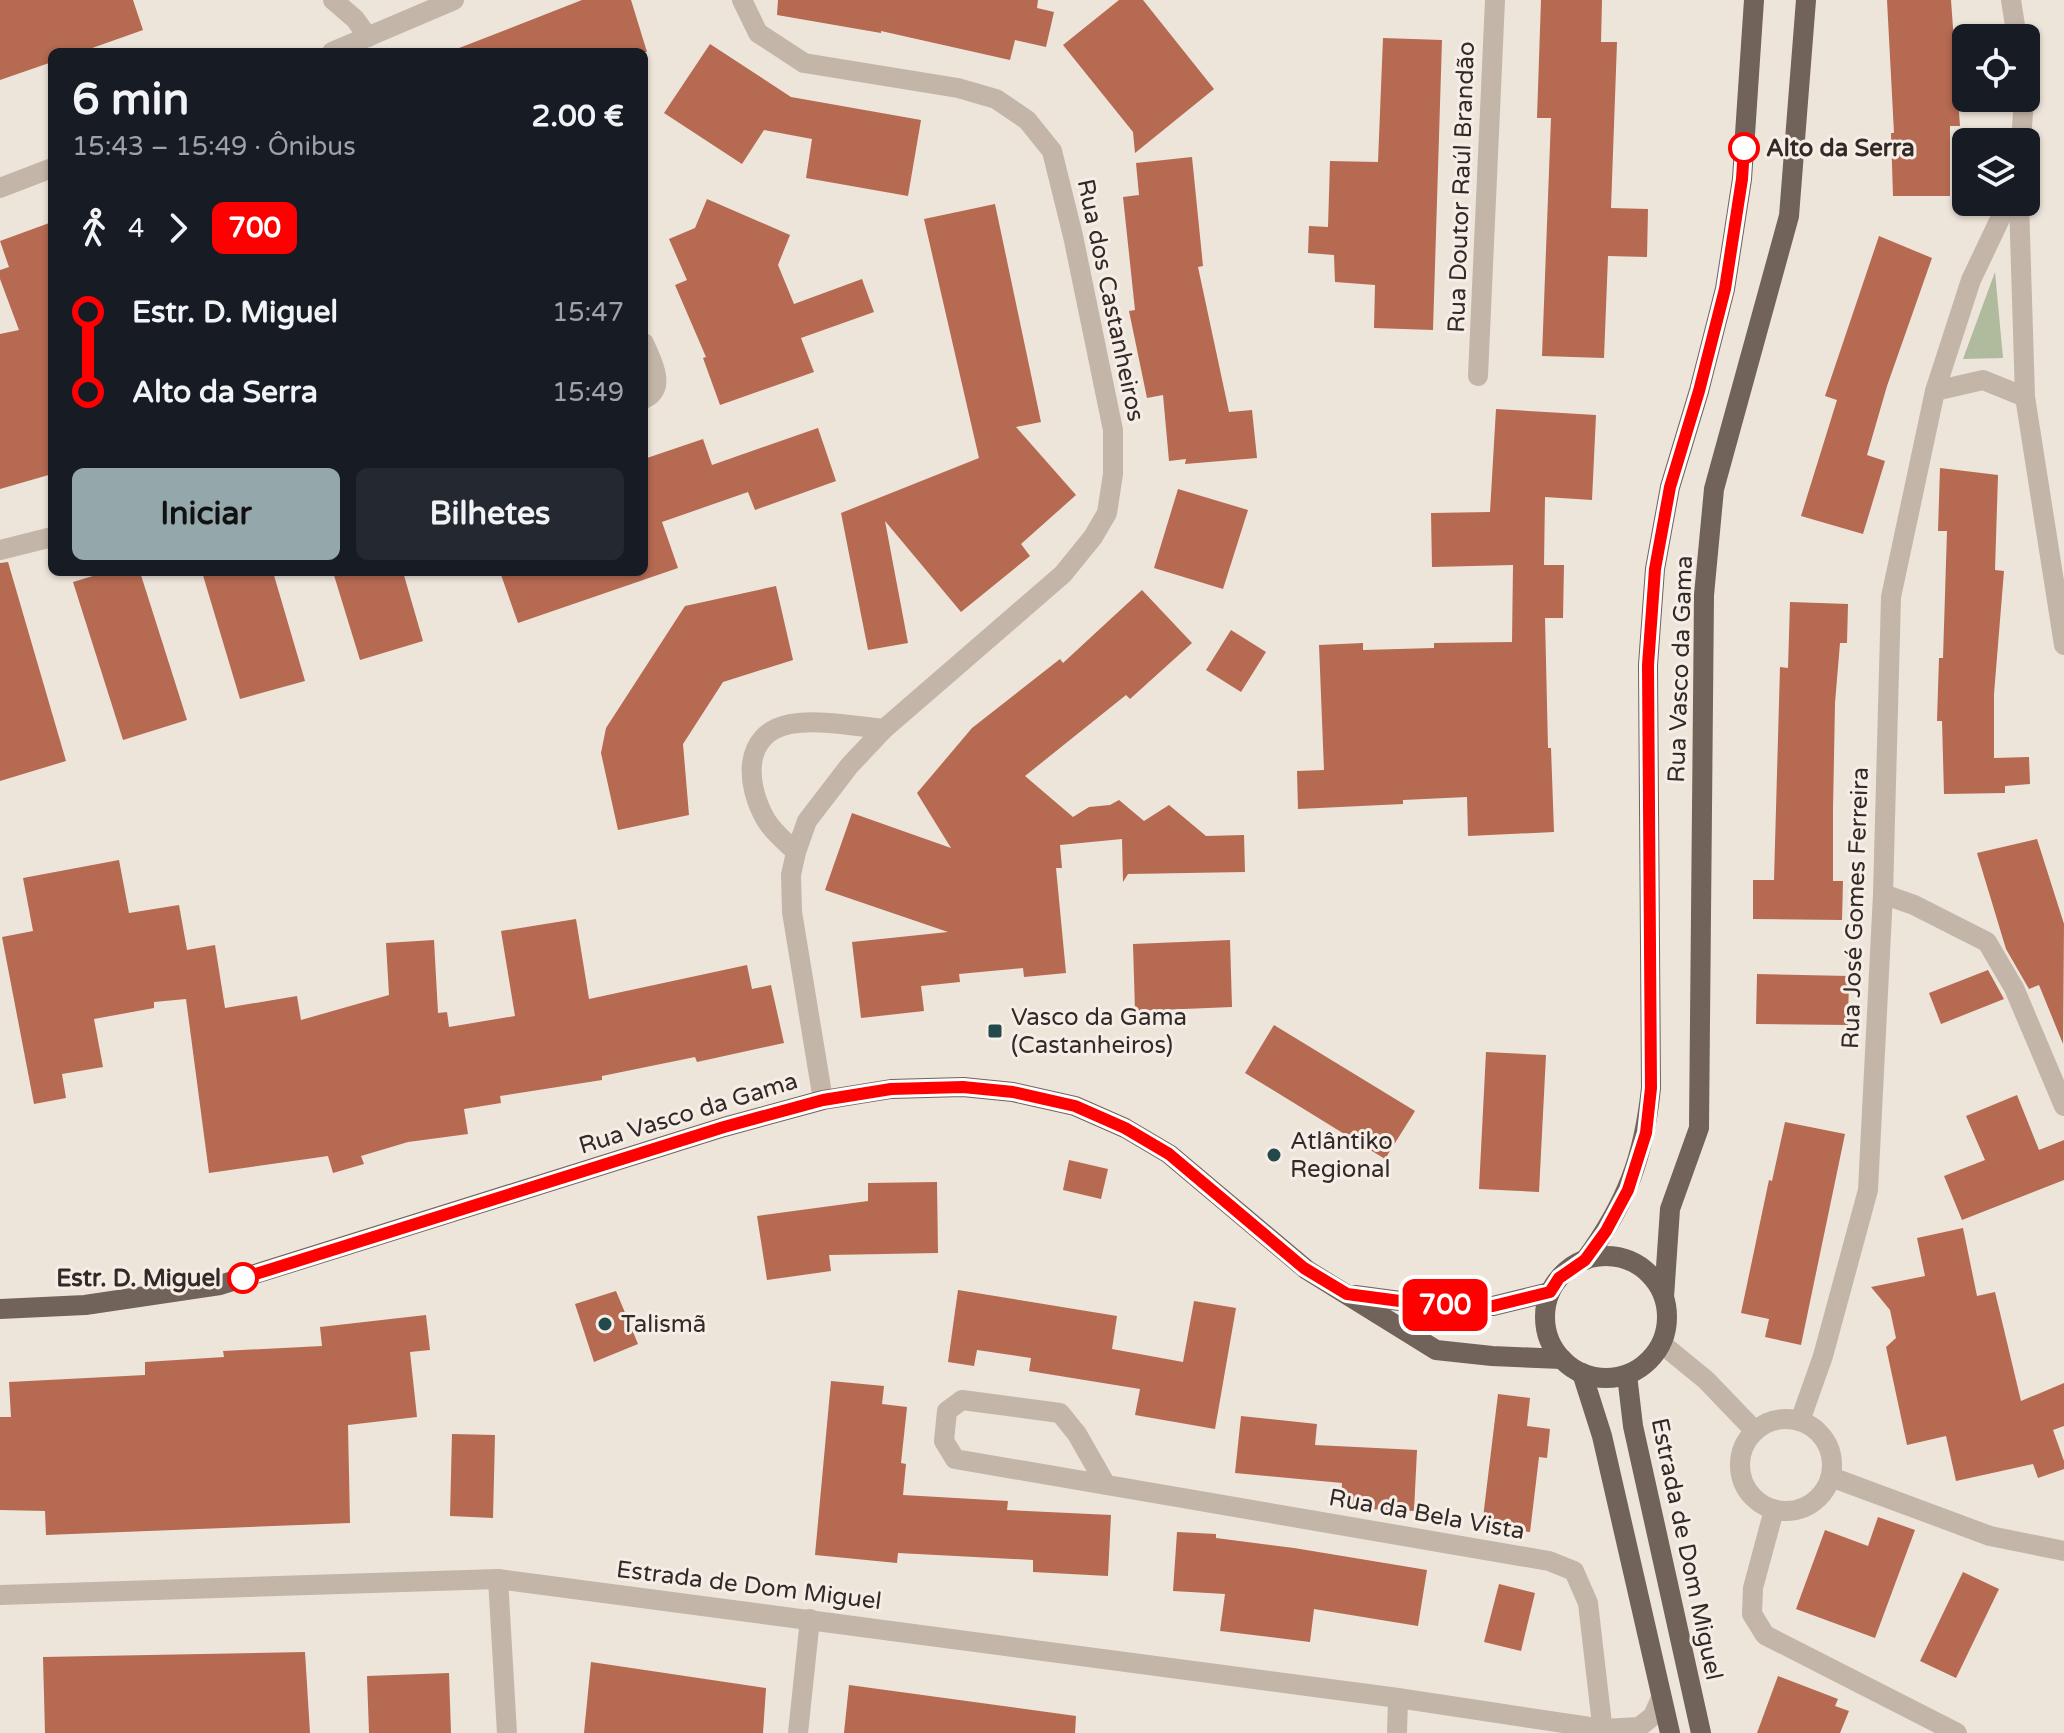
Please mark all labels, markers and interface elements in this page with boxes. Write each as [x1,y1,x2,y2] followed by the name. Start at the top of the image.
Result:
[1952,24,2040,216] map controls
[1952,24,2040,112] button: locate
[1442,41,1481,333] street label: Rua Doutor Raúl Brandão
[72,74,189,127] text: 6 min
[531,98,624,135] text: 2.00 €
[1952,128,2040,216] button: layers
[72,131,356,162] text: 15:43 – 15:49 · Ônibus
[1729,133,1759,163] marker: Alto da Serra
[1766,134,1915,163] place label: Alto da Serra
[1071,176,1150,424] street label: Rua dos Castanheiros
[72,206,116,250] icon: walk
[156,206,200,250] icon: forward
[228,211,281,245] text: 700
[128,213,144,244] text: 4
[132,294,338,331] text: Estr. D. Miguel
[552,297,624,328] text: 15:47
[132,374,318,411] text: Alto da Serra
[552,377,624,408] text: 15:49
[72,468,340,560] button: Iniciar
[356,468,624,560] button: Bilhetes
[1662,555,1699,783] street label: Rua Vasco da Gama
[1836,767,1875,1050] street label: Rua José Gomes Ferreira
[1011,1003,1187,1060] place label: Vasco da Gama (Castanheiros)
[986,1022,1004,1040] marker: Vasco da Gama (Castanheiros)
[575,1066,801,1161] street label: Rua Vasco da Gama
[1290,1127,1393,1184] place label: Atlântiko Regional
[1265,1146,1283,1164] marker: Atlântiko Regional
[228,1263,258,1293] marker: Estr. D. Miguel
[56,1264,221,1293] place label: Estr. D. Miguel
[1399,1279,1491,1331] line badge: 700
[1419,1288,1471,1322] text: 700
[621,1310,706,1339] place label: Talismã
[596,1315,614,1333] marker: Talismã
[1645,1416,1728,1683] street label: Estrada de Dom Miguel
[1327,1483,1527,1546] street label: Rua da Bela Vista
[615,1555,883,1616] street label: Estrada de Dom Miguel

